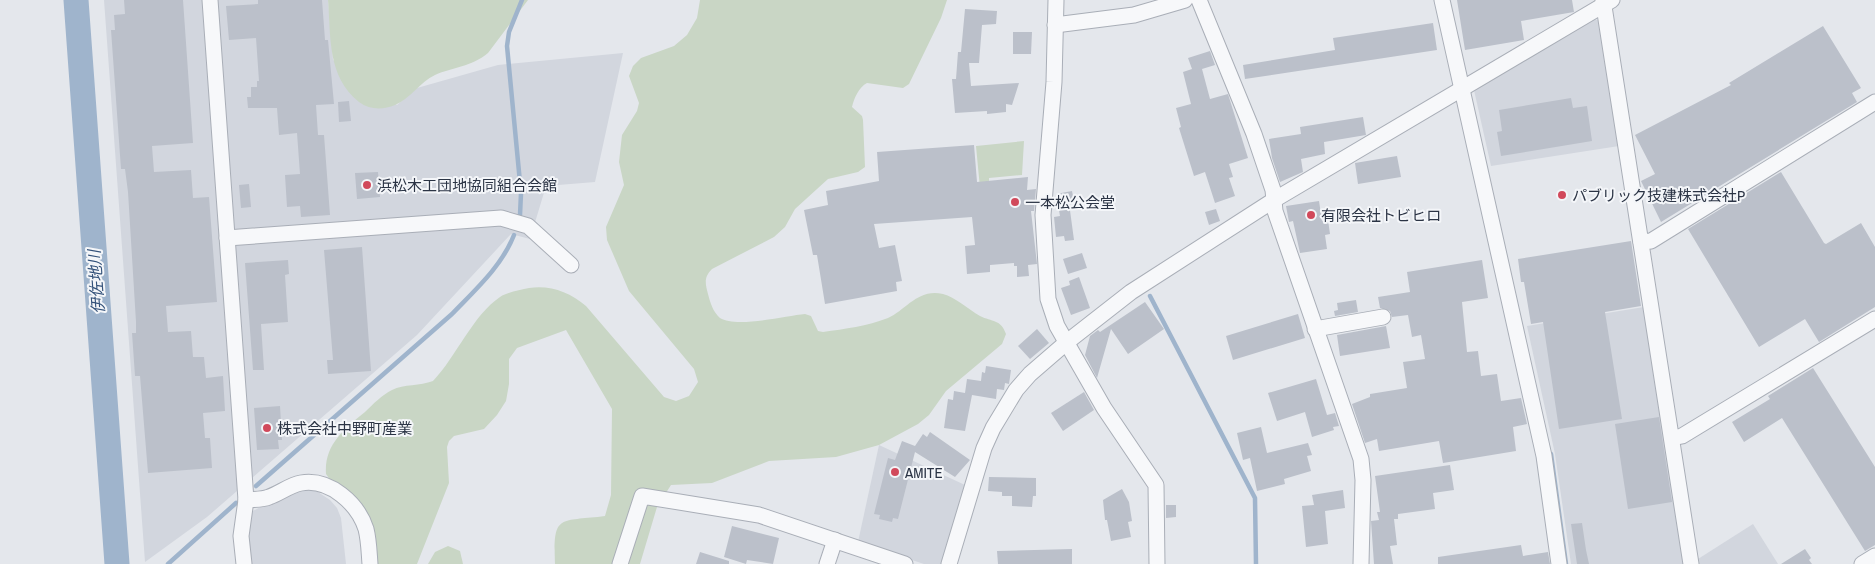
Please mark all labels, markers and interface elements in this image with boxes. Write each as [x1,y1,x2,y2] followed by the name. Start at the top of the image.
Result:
[377,175,557,196] place label: 浜松木工団地協同組合会館
[361,179,373,191] marker: 浜松木工団地協同組合会館
[1572,185,1745,206] place label: パブリック技建株式会社P
[1556,189,1568,201] marker: パブリック技建株式会社P
[1025,192,1115,213] place label: 一本松公会堂
[1009,196,1021,208] marker: 一本松公会堂
[1321,205,1441,226] place label: 有限会社トビヒロ
[1305,209,1317,221] marker: 有限会社トビヒロ
[83,247,109,315] water label: 伊佐地川
[277,418,412,439] place label: 株式会社中野町産業
[261,422,273,434] marker: 株式会社中野町産業
[904,462,943,483] place label: AMITE
[889,466,901,478] marker: AMITE

